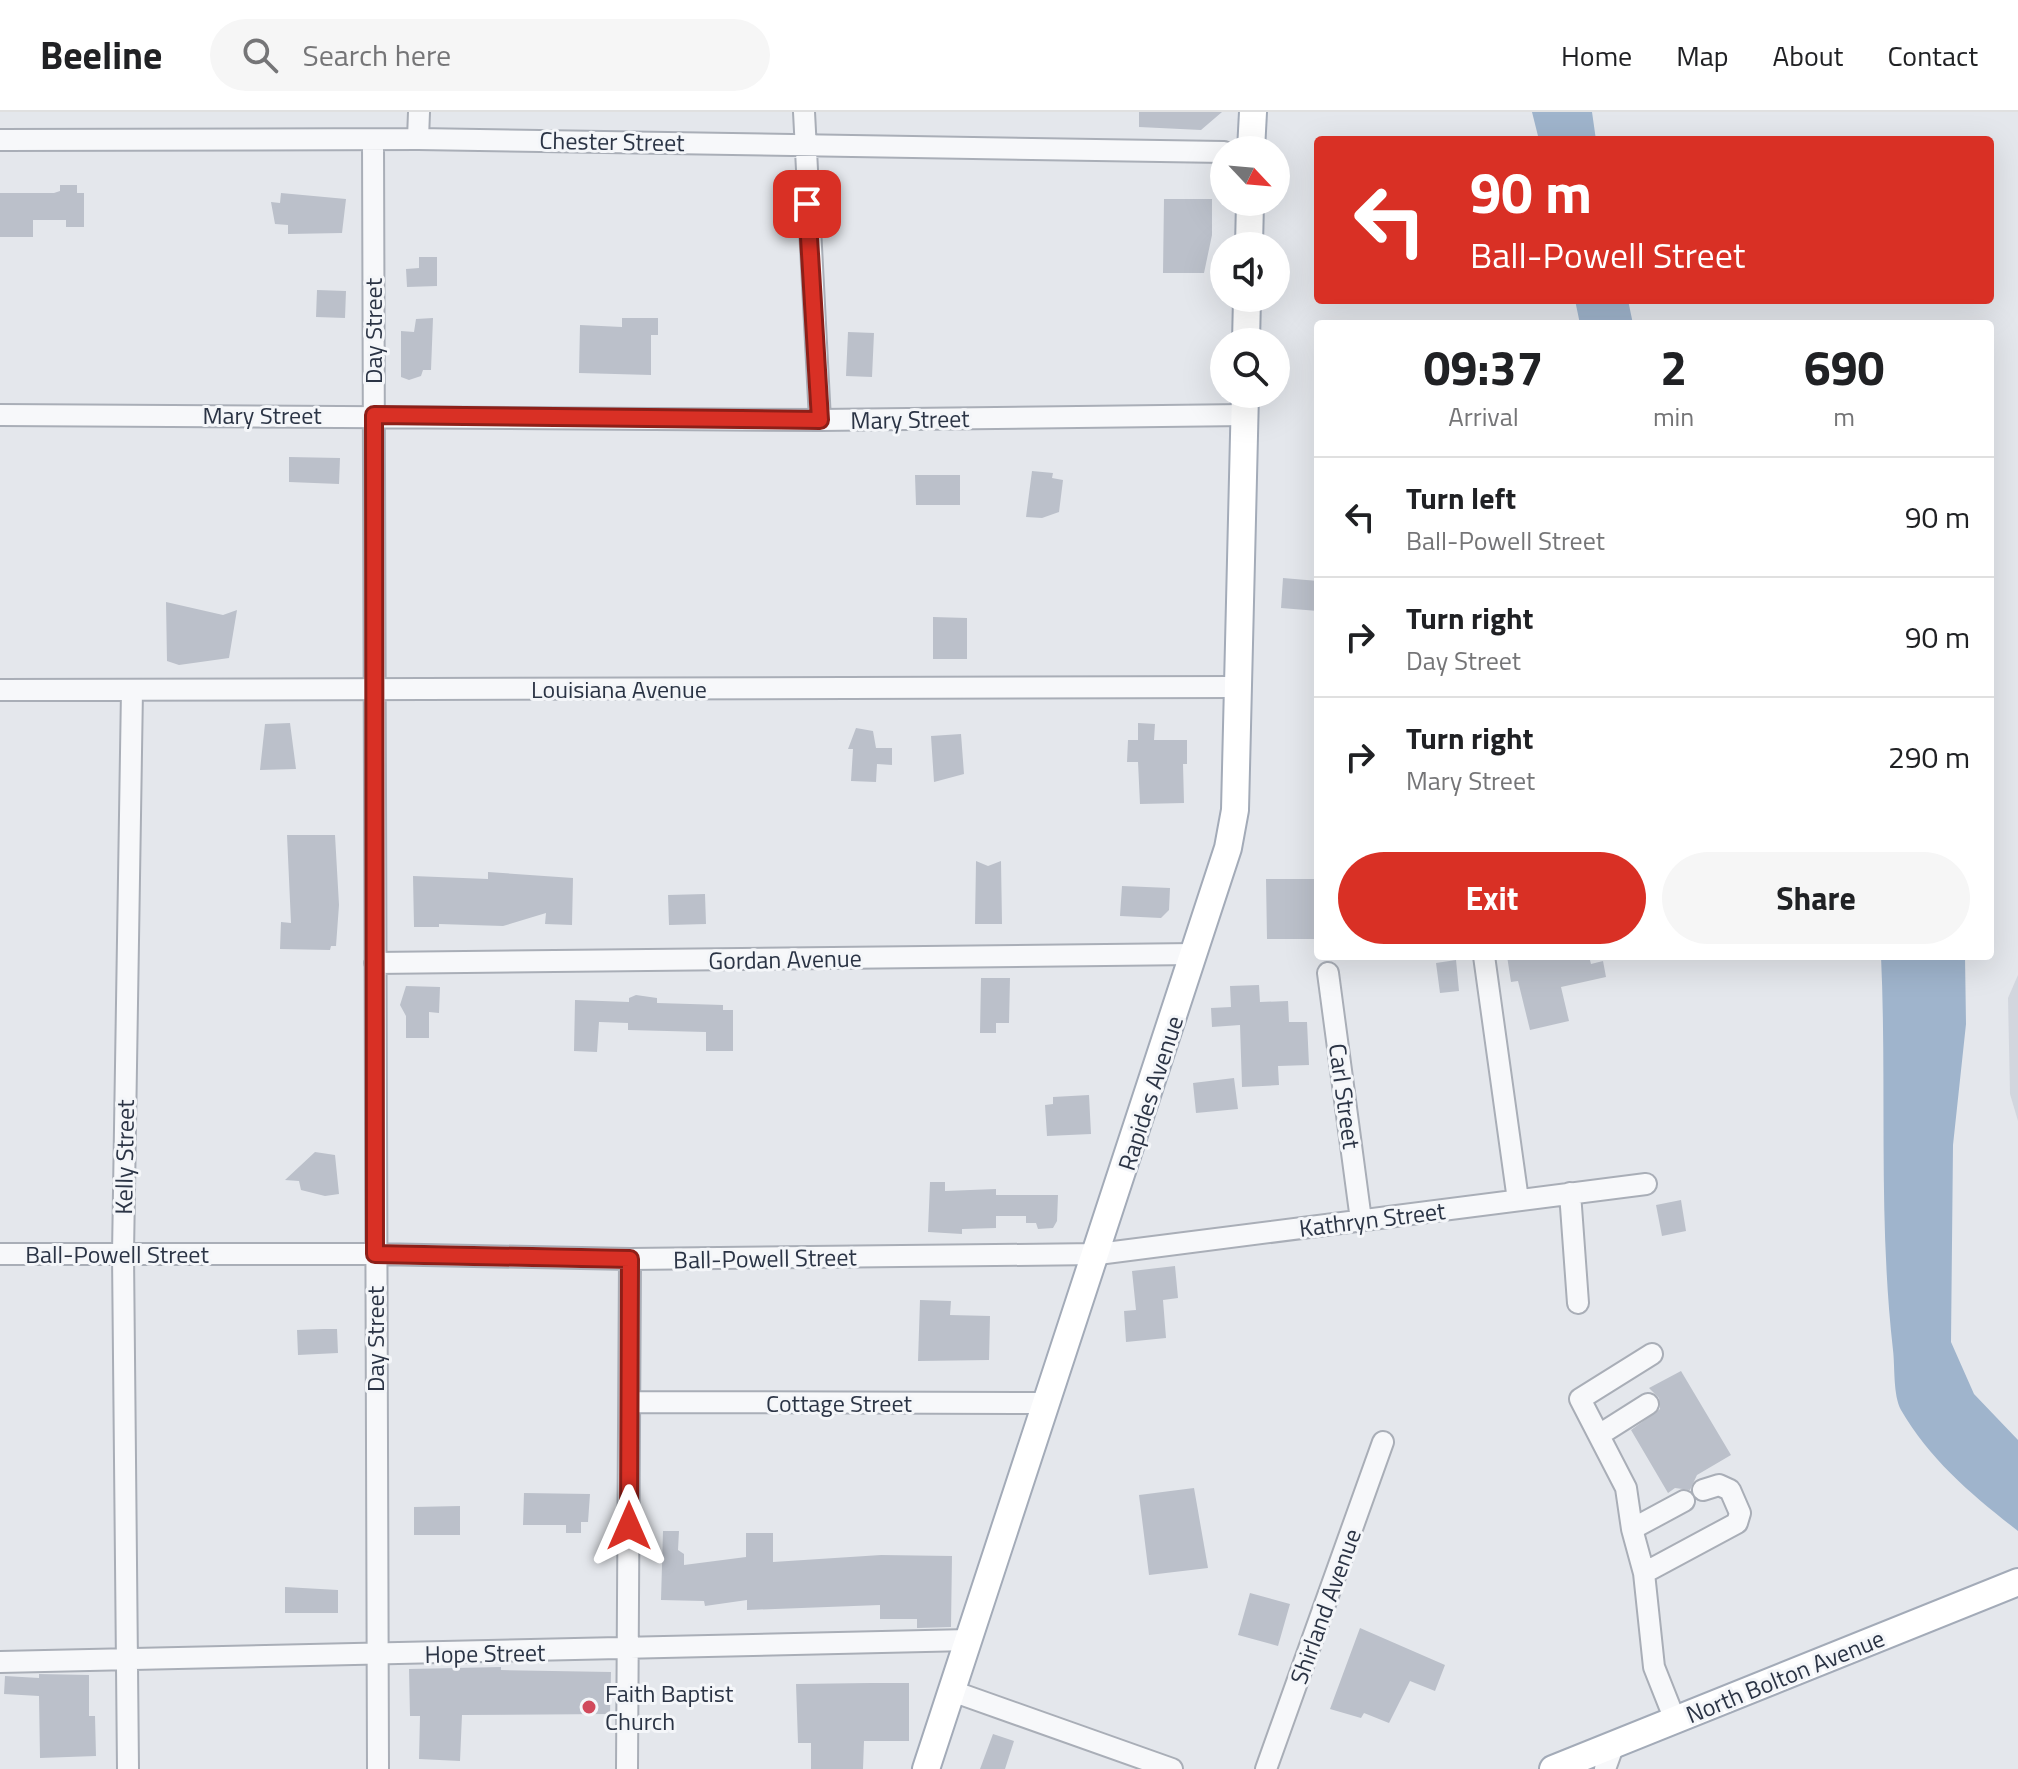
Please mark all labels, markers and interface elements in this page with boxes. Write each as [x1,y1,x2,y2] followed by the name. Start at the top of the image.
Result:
[210,19,770,91] search box
[40,26,162,84] text: Beeline
[302,32,451,78] text: Search here
[238,33,282,77] icon: search
[1561,34,1632,77] text: Home
[1676,34,1729,77] text: Map
[1773,34,1843,77] text: About
[1887,34,1978,77] text: Contact
[539,122,685,160] street label: Chester Street
[1210,136,1290,216] north arrow
[1210,136,1290,408] map controls
[1470,150,1592,235] text: 90 m
[1338,168,1442,272] icon: left
[773,170,841,238] pin
[785,182,829,226] icon: arrive
[1470,227,1745,282] text: Ball-Powell Street
[1210,232,1290,312] button: sound
[355,277,391,384] street label: Day Street
[1210,328,1290,408] button: search
[1424,331,1543,404] text: 09:37
[1660,331,1687,404] text: 2
[1804,331,1884,404] text: 690
[202,397,322,433] street label: Mary Street
[1448,397,1519,436] text: Arrival
[1653,397,1694,436] text: min
[1833,397,1855,436] text: m
[850,400,970,438] street label: Mary Street
[1406,475,1516,521] text: Turn left
[1905,494,1970,540] text: 90 m
[1338,495,1382,539] icon: left
[1406,521,1605,560] text: Ball-Powell Street
[1406,595,1534,641] text: Turn right
[1905,614,1970,660] text: 90 m
[1338,615,1382,659] icon: right
[1406,641,1521,680] text: Day Street
[531,671,707,707] street label: Louisiana Avenue
[1406,715,1534,761] text: Turn right
[1888,734,1970,780] text: 290 m
[1338,735,1382,779] icon: right
[1406,761,1535,800] text: Mary Street
[1338,852,1646,944] button: Exit
[1662,852,1970,944] button: Share
[708,940,862,978] street label: Gordan Avenue
[1108,1011,1192,1175] street label: Rapides Avenue
[1320,1041,1370,1152] street label: Carl Street
[105,1098,143,1215] street label: Kelly Street
[1297,1192,1448,1246] street label: Kathryn Street
[25,1236,209,1272] street label: Ball-Powell Street
[673,1238,858,1278] street label: Ball-Powell Street
[357,1285,393,1392] street label: Day Street
[766,1385,913,1421] street label: Cottage Street
[587,1484,671,1568] position arrow
[1280,1523,1370,1689] street label: Shirland Avenue
[1680,1620,1890,1732] street label: North Bolton Avenue
[424,1634,546,1672] street label: Hope Street
[605,1675,734,1739] place label: Faith Baptist Church
[580,1698,598,1716] marker: Faith Baptist Church

